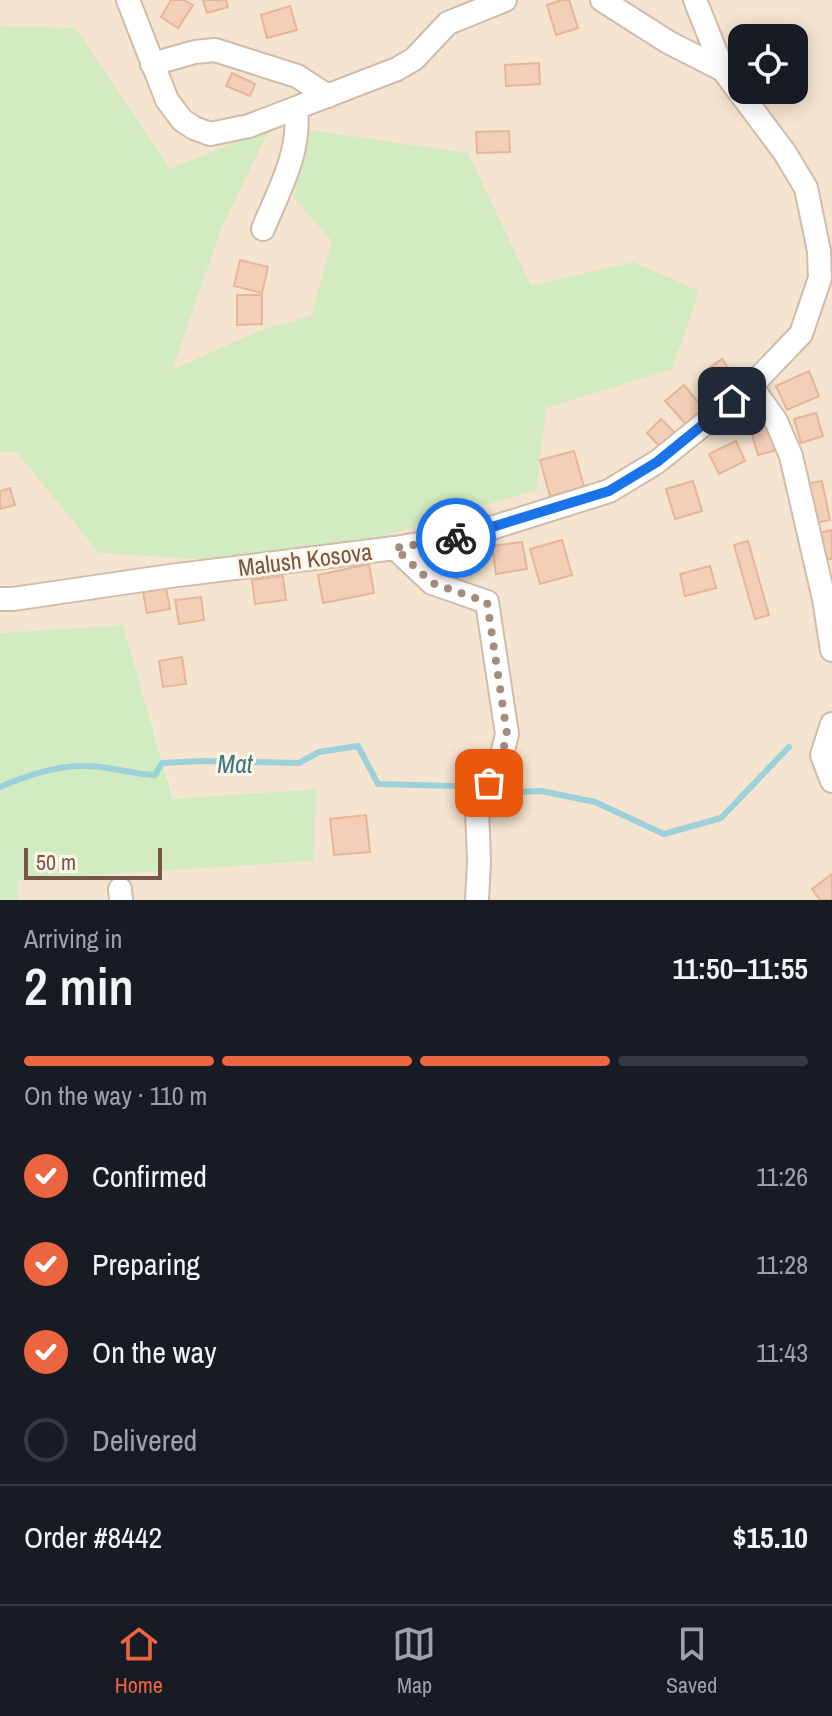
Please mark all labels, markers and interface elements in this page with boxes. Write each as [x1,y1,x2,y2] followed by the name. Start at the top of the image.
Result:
[728,24,808,104] map controls
[728,24,808,104] button: locate
[698,367,766,435] pin
[710,379,754,423] icon: home
[416,498,496,578] courier
[434,516,478,560] icon: bike
[236,535,374,583] street label: Malush Kosova
[217,746,254,781] water label: Mat
[455,749,523,817] pin
[467,761,511,805] icon: bag
[24,844,162,880] scale bar
[36,847,76,877] text: 50 m
[24,921,122,956] text: Arriving in
[672,948,808,988] text: 11:50–11:55
[24,951,134,1021] text: 2 min
[24,1078,207,1113] text: On the way · 110 m
[24,1154,68,1198] icon: check
[92,1156,207,1196] text: Confirmed
[756,1159,808,1194] text: 11:26
[24,1242,68,1286] icon: check
[92,1244,200,1284] text: Preparing
[756,1247,808,1282] text: 11:28
[24,1330,68,1374] icon: check
[92,1332,216,1372] text: On the way
[756,1335,808,1370] text: 11:43
[92,1420,197,1460] text: Delivered
[24,1517,162,1557] text: Order #8442
[733,1517,808,1557] text: $15.10
[115,1622,163,1700] tab: Home
[392,1622,436,1700] tab: Map
[666,1622,717,1700] tab: Saved

